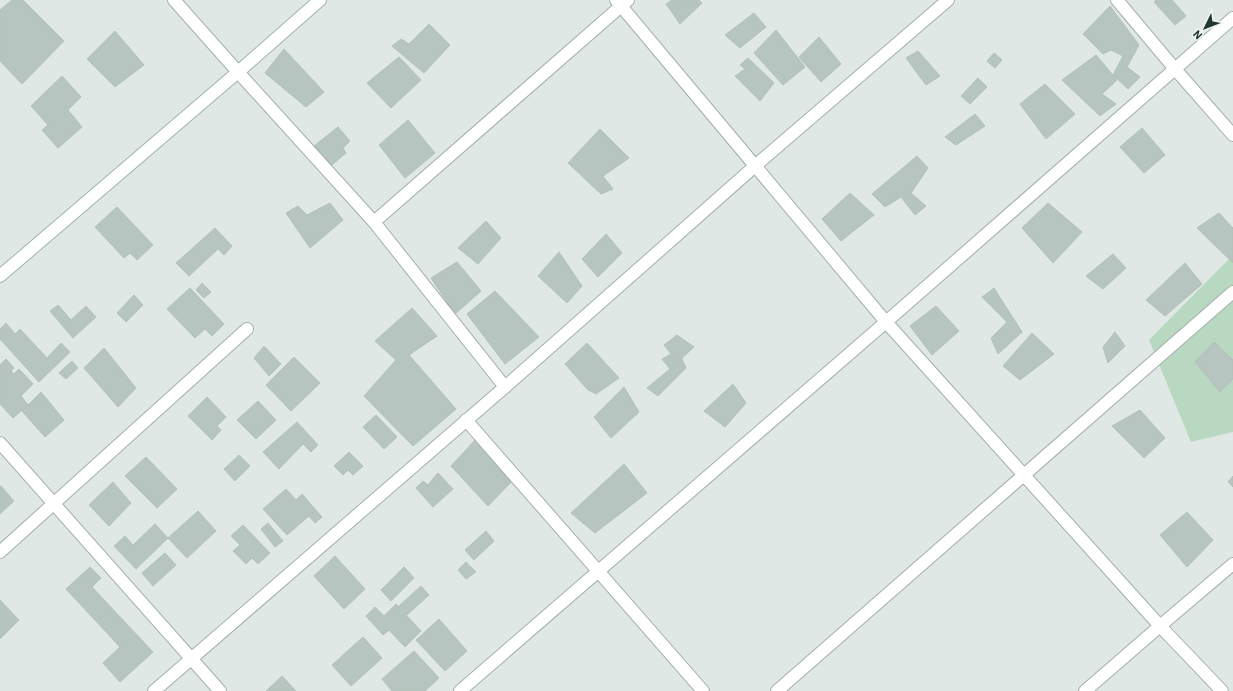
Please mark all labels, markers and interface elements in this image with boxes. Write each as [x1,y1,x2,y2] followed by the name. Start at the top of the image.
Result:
[1185,8,1225,48] north arrow
[1190,28,1205,42] text: N

